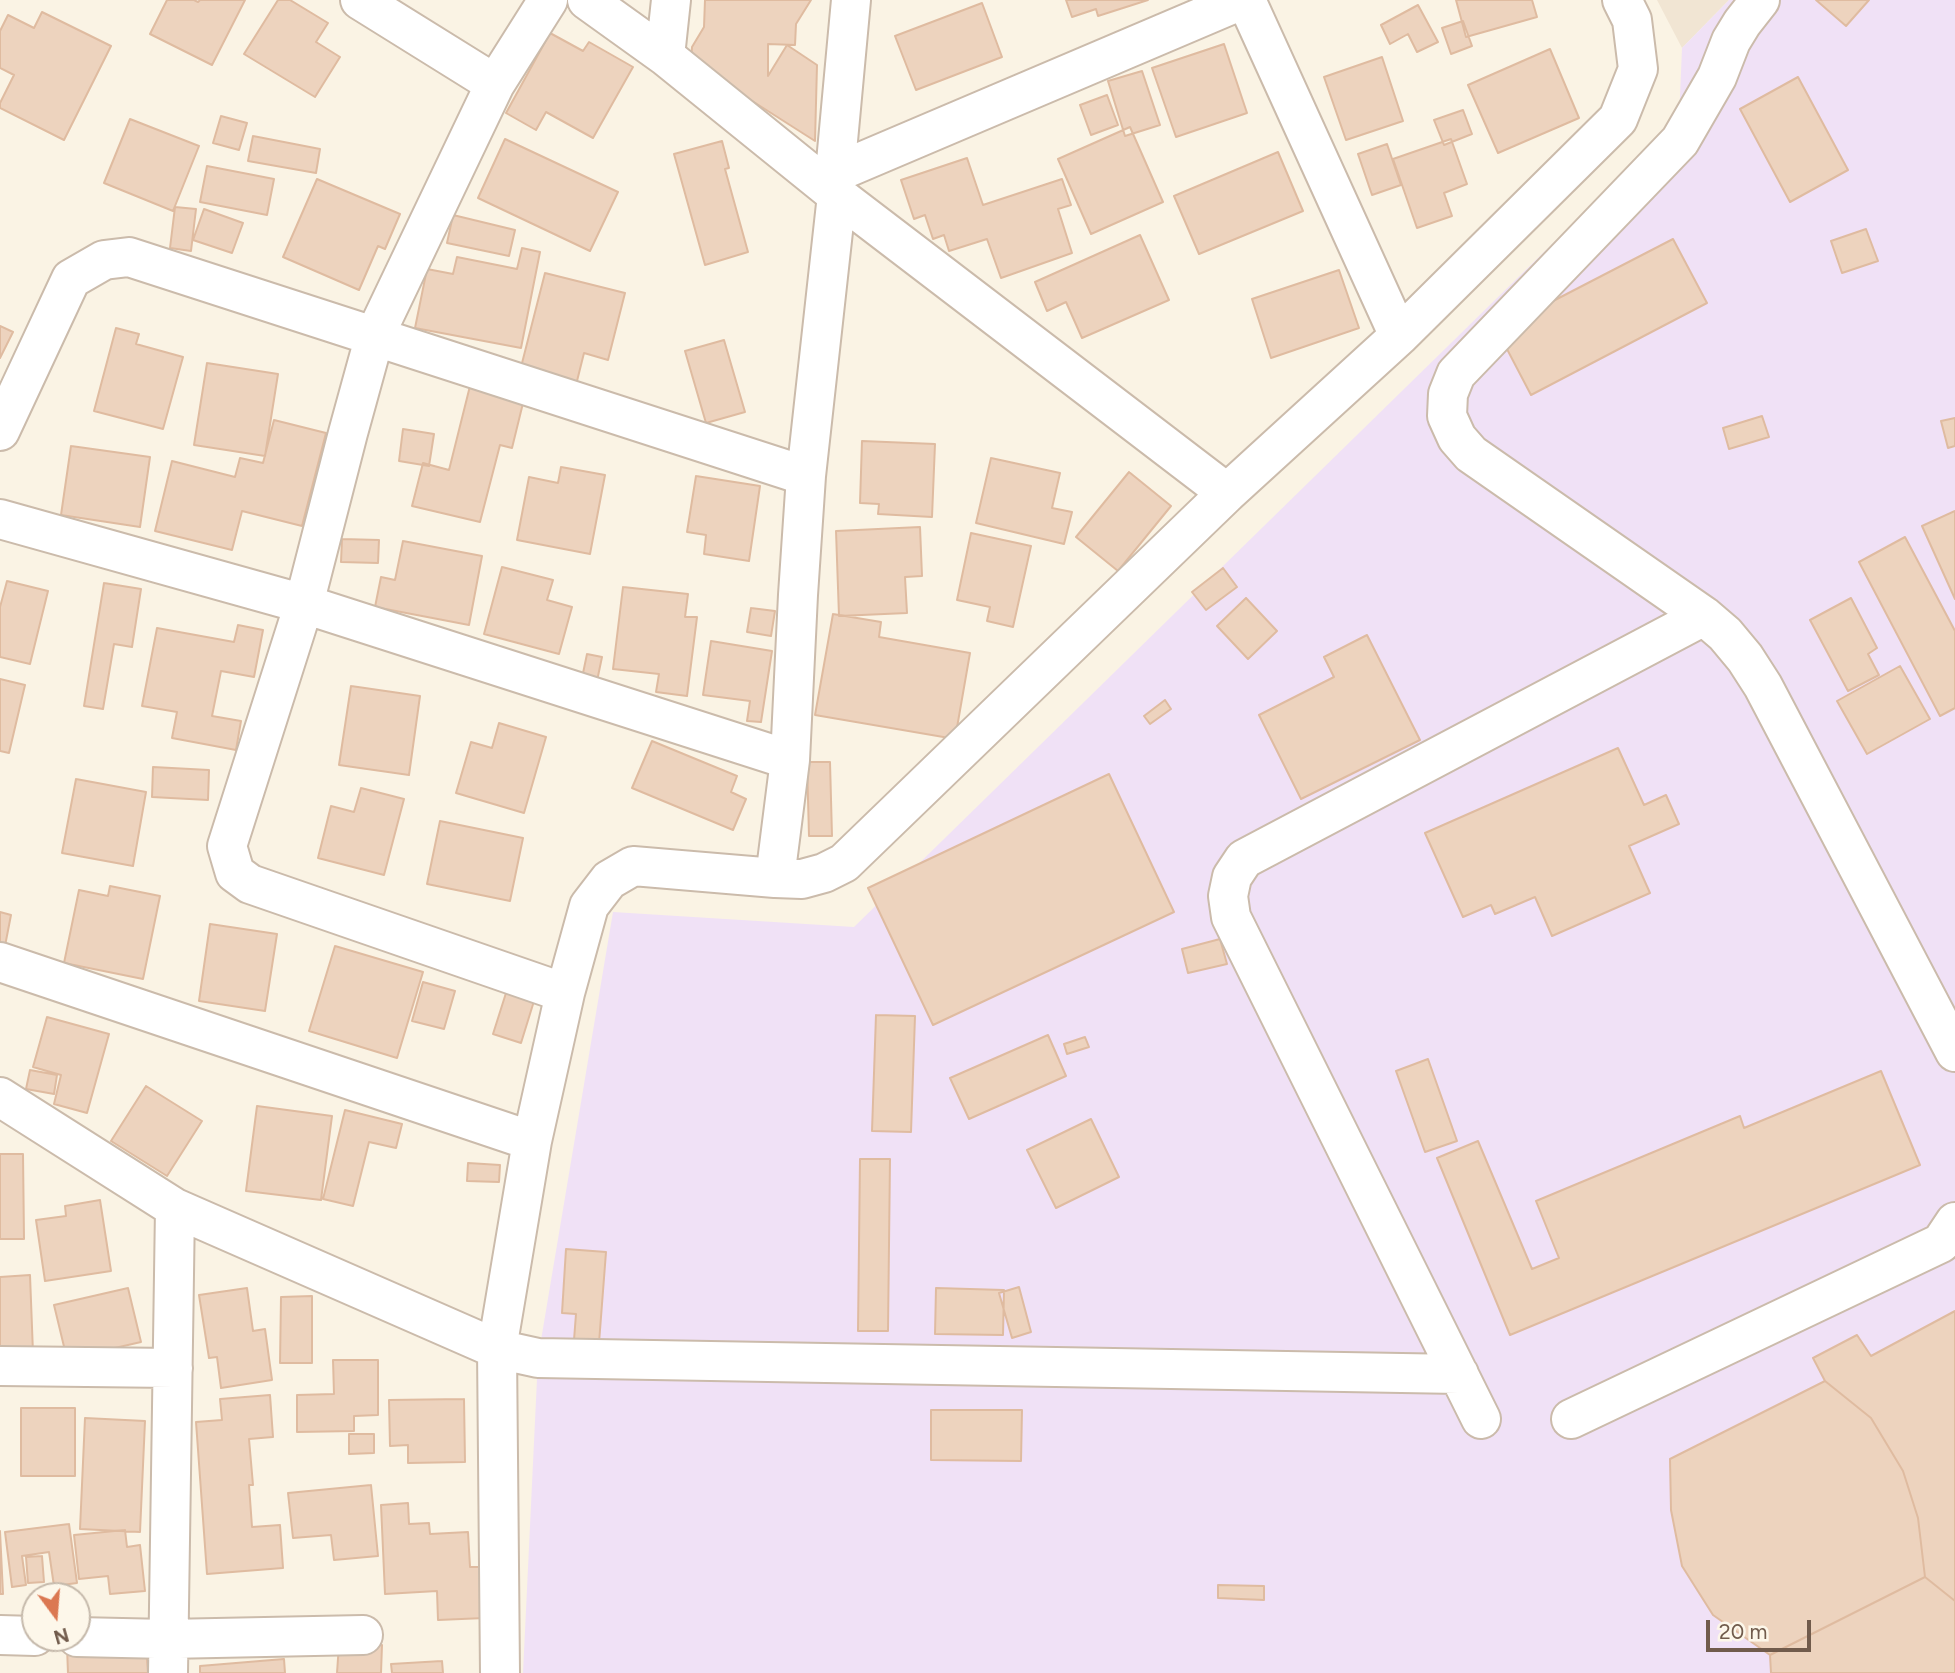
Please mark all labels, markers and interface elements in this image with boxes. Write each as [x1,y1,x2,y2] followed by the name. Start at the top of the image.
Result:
[21,1582,91,1652] north arrow
[1710,1606,1815,1650] scale bar
[1719,1619,1767,1644] text: 20 m
[51,1623,72,1649] text: N

